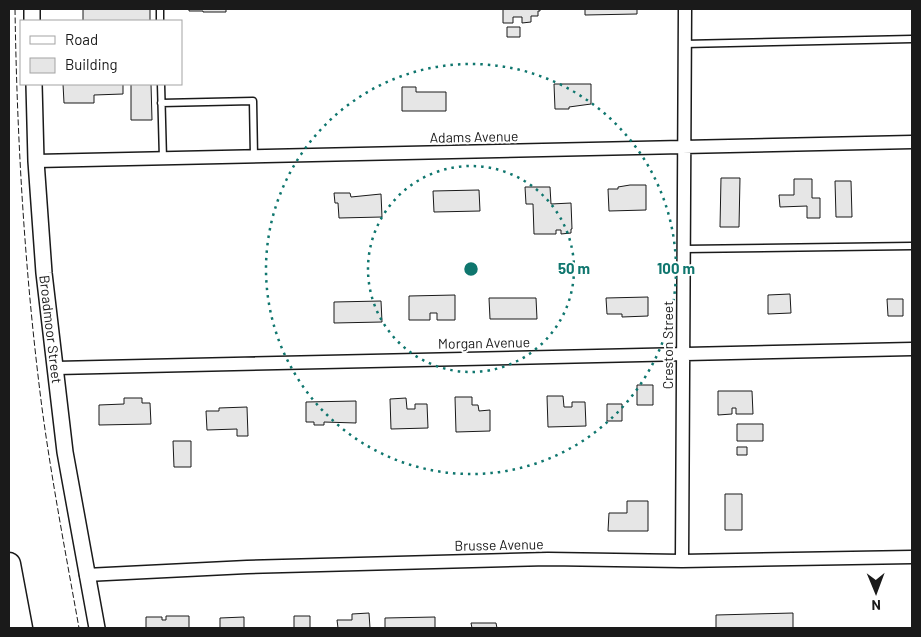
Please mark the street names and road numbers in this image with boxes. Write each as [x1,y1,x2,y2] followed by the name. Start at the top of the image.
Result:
[429,127,518,146] street label: Adams Avenue
[36,274,66,384] street label: Broadmoor Street
[659,301,676,389] street label: Creston Street
[438,333,530,352] street label: Morgan Avenue
[454,535,544,554] street label: Brusse Avenue

